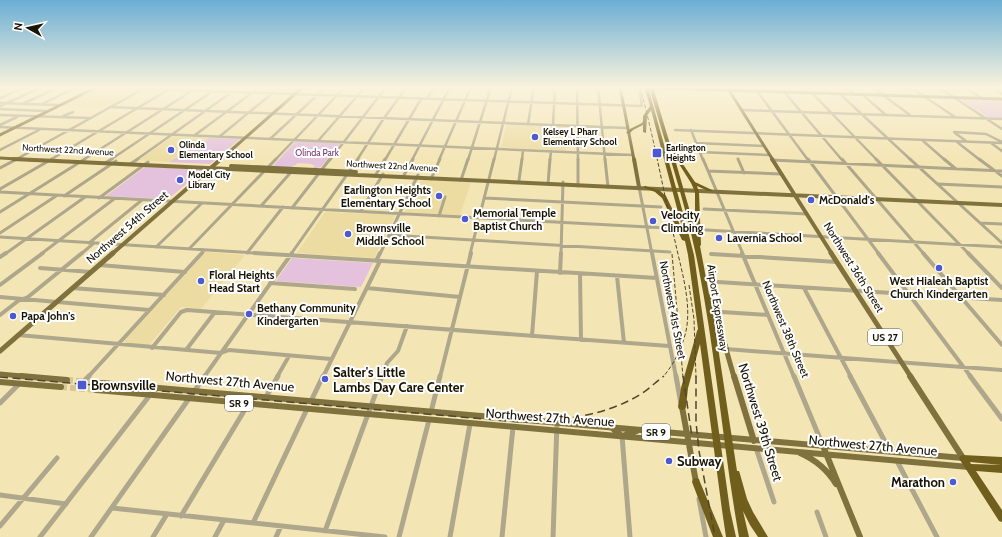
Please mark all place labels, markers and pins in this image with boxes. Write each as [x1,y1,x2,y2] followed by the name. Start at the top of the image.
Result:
[543,126,617,147] place label: Kelsey L Pharr Elementary School
[530,132,540,142] marker: Kelsey L Pharr Elementary School
[179,139,253,160] place label: Olinda Elementary School
[666,142,706,163] place label: Earlington Heights
[166,145,176,155] marker: Olinda Elementary School
[651,147,663,159] marker: Earlington Heights
[188,169,231,190] place label: Model City Library
[175,175,185,185] marker: Model City Library
[341,183,431,210] place label: Earlington Heights Elementary School
[434,191,444,201] marker: Earlington Heights Elementary School
[819,193,875,207] place label: McDonald's
[806,195,816,205] marker: McDonald's
[473,206,556,233] place label: Memorial Temple Baptist Church
[661,208,704,235] place label: Velocity Climbing
[460,214,470,224] marker: Memorial Temple Baptist Church
[648,216,658,226] marker: Velocity Climbing
[356,221,424,248] place label: Brownsville Middle School
[343,229,353,239] marker: Brownsville Middle School
[727,231,802,245] place label: Lavernia School
[714,233,724,243] marker: Lavernia School
[934,263,944,273] marker: West Hialeah Baptist Church Kindergarten
[209,268,275,295] place label: Floral Heights Head Start
[890,274,989,301] place label: West Hialeah Baptist Church Kindergarten
[196,276,206,286] marker: Floral Heights Head Start
[257,301,356,328] place label: Bethany Community Kindergarten
[21,309,75,323] place label: Papa John's
[244,309,254,319] marker: Bethany Community Kindergarten
[8,311,18,321] marker: Papa John's
[333,364,464,395] place label: Salter's Little Lambs Day Care Center
[320,374,330,384] marker: Salter's Little Lambs Day Care Center
[91,377,156,393] place label: Brownsville
[76,379,88,391] marker: Brownsville
[677,453,722,469] place label: Subway
[664,456,674,466] marker: Subway
[891,474,945,490] place label: Marathon
[948,477,958,487] marker: Marathon

